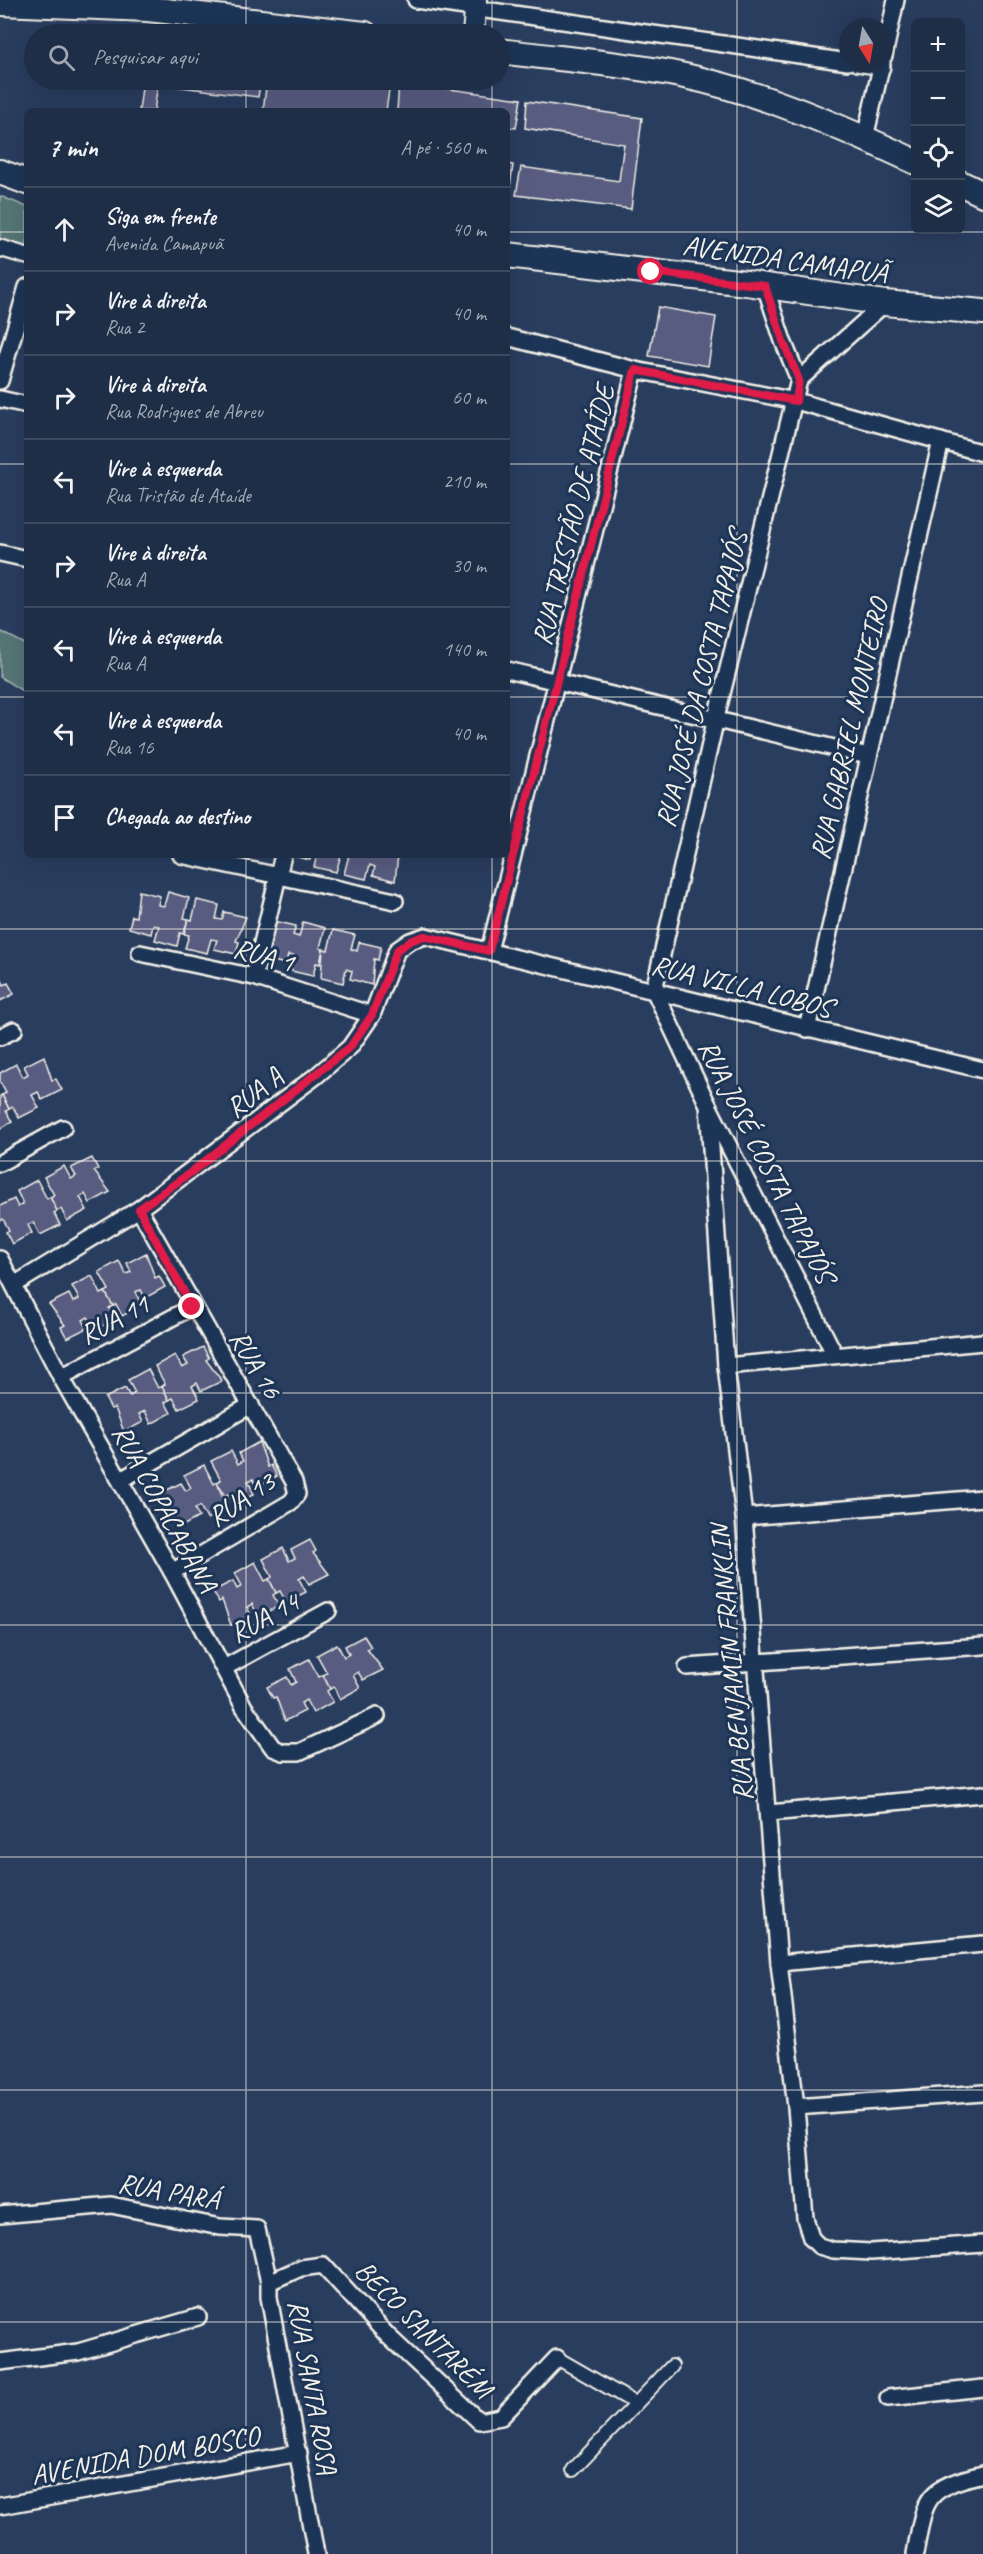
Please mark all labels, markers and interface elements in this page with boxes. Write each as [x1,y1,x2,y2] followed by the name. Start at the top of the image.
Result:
[839,18,893,72] north arrow
[911,18,965,234] map controls
[911,18,965,72] button: +
[24,24,510,90] search box
[45,41,78,74] icon: search
[93,43,198,71] text: Pesquisar aqui
[911,72,965,126] button: −
[911,126,965,180] button: locate
[48,131,98,164] text: 7 min
[401,135,486,160] text: A pé · 560 m
[911,180,965,234] button: layers
[105,203,216,231] text: Siga em frente
[48,213,81,246] icon: ahead
[452,217,486,242] text: 40 m
[681,227,894,291] street label: AVENIDA CAMAPUÃ
[105,231,223,256] text: Avenida Camapuã
[637,258,663,284] route start
[105,287,205,315] text: Vire à direita
[48,297,81,330] icon: right
[452,301,486,326] text: 40 m
[105,315,144,340] text: Rua 2
[105,371,205,399] text: Vire à direita
[524,378,623,649] street label: RUA TRISTÃO DE ATAÍDE
[48,381,81,414] icon: right
[452,385,486,410] text: 60 m
[105,399,263,424] text: Rua Rodrigues de Abreu
[105,455,221,483] text: Vire à esquerda
[48,465,81,498] icon: left
[443,469,486,494] text: 210 m
[105,483,251,508] text: Rua Tristão de Ataíde
[647,522,756,831] street label: RUA JOSÉ DA COSTA TAPAJÓS
[105,539,205,567] text: Vire à direita
[48,549,81,582] icon: right
[452,553,486,578] text: 30 m
[105,567,145,592] text: Rua A
[802,592,897,863] street label: RUA GABRIEL MONTEIRO
[105,623,221,651] text: Vire à esquerda
[48,633,81,666] icon: left
[443,637,486,662] text: 140 m
[105,651,145,676] text: Rua A
[105,707,221,735] text: Vire à esquerda
[48,717,81,750] icon: left
[452,721,486,746] text: 40 m
[105,735,153,760] text: Rua 16
[48,801,81,834] icon: arrive
[105,803,250,831] text: Chegada ao destino
[230,930,300,980] street label: RUA 1
[648,947,841,1027] street label: RUA VILLA LOBOS
[691,1034,846,1293] street label: RUA JOSÉ COSTA TAPAJÓS
[218,1058,290,1125] street label: RUA A
[73,1286,156,1352] street label: RUA 11
[178,1293,204,1319] route end
[222,1323,291,1406] street label: RUA 16
[105,1418,226,1599] street label: RUA COPACABANA
[201,1462,283,1534] street label: RUA 13
[701,1519,761,1803] street label: RUA BENJAMIN FRANKLIN
[223,1583,307,1650] street label: RUA 14
[116,2165,226,2218] street label: RUA PARÁ
[348,2253,502,2407] street label: BECO SANTARÉM
[280,2297,346,2478] street label: RUA SANTA ROSA
[28,2417,265,2492] street label: AVENIDA DOM BOSCO

